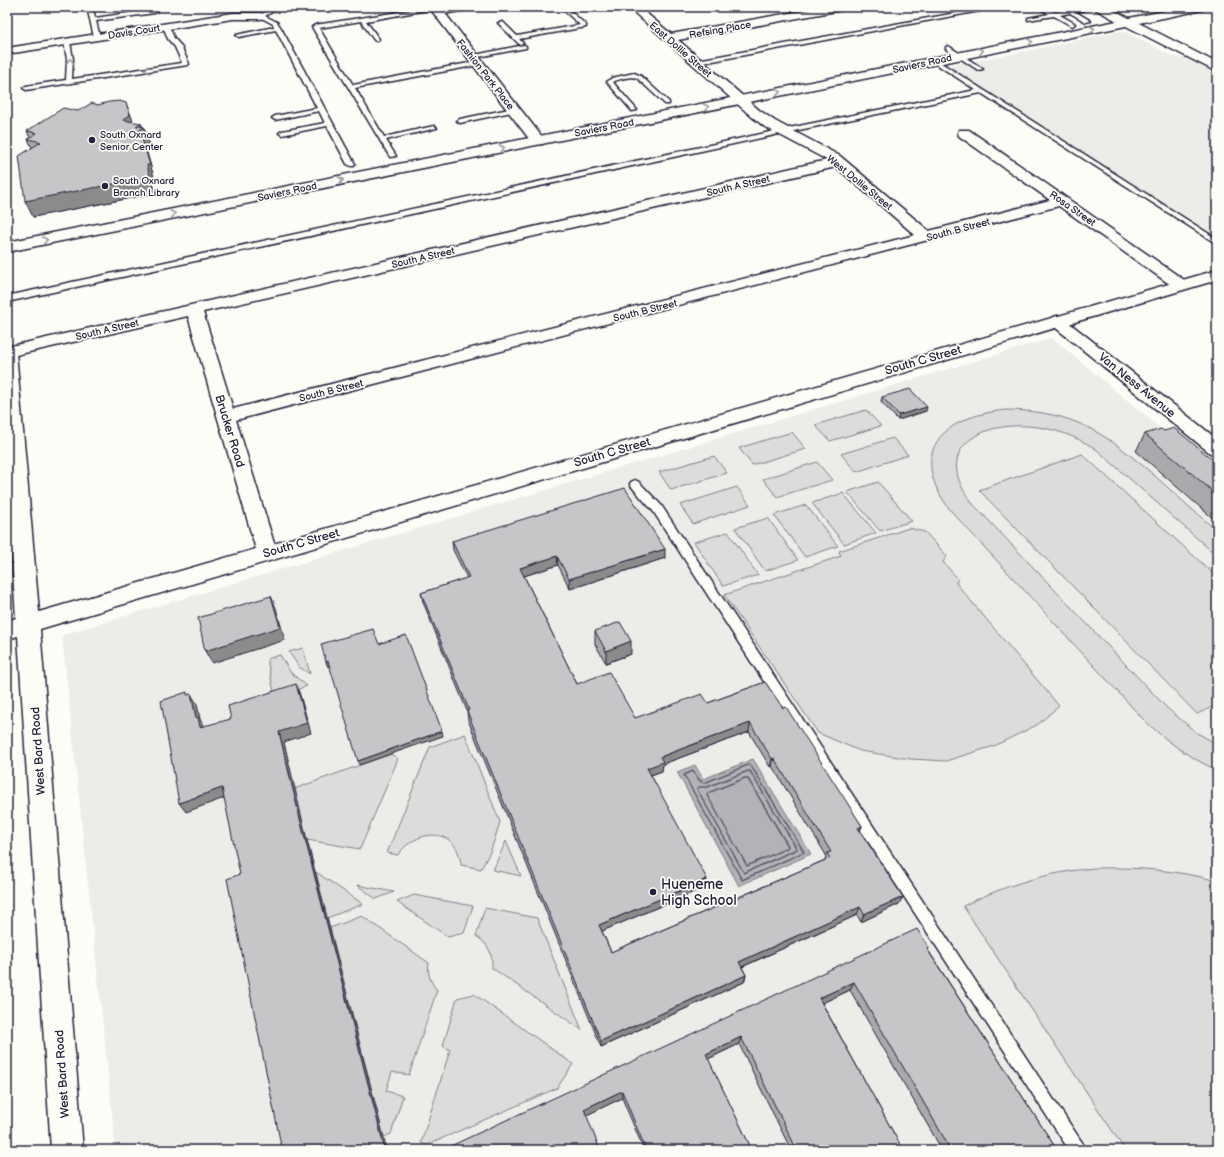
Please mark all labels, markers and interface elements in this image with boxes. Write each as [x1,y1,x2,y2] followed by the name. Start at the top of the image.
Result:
[647,19,714,80] street label: East Dollie Street
[688,19,752,41] street label: Refsing Place
[107,22,161,42] street label: Davis Court
[1089,26,1095,34] one-way arrow
[454,37,517,112] street label: Fashion Park Place
[1027,38,1033,46] one-way arrow
[978,48,984,56] one-way arrow
[892,52,953,76] street label: Saviers Road
[65,58,74,64] one-way arrow
[144,65,150,74] one-way arrow
[775,89,781,97] one-way arrow
[703,103,710,111] one-way arrow
[573,116,635,140] street label: Saviers Road
[100,129,163,153] place label: South Oxnard Senior Center
[87,135,97,145] marker: South Oxnard Senior Center
[499,144,505,152] one-way arrow
[824,153,895,213] street label: West Dollie Street
[705,173,771,199] street label: South A Street
[113,175,180,199] place label: South Oxnard Branch Library
[338,177,344,185] one-way arrow
[257,180,318,204] street label: Saviers Road
[100,181,110,191] marker: South Oxnard Branch Library
[1047,189,1098,229] street label: Rosa Street
[170,211,176,219] one-way arrow
[925,216,991,244] street label: South B Street
[42,236,48,244] one-way arrow
[390,245,456,271] street label: South A Street
[612,297,678,325] street label: South B Street
[74,317,140,343] street label: South A Street
[883,342,963,379] street label: South C Street
[1095,350,1178,421] street label: Van Ness Avenue
[298,377,364,405] street label: South B Street
[211,393,248,469] street label: Brucker Road
[572,434,652,471] street label: South C Street
[261,525,341,562] street label: South C Street
[28,706,49,796] street label: West Bard Road
[661,876,737,909] place label: Hueneme High School
[648,887,658,897] marker: Hueneme High School
[52,1029,73,1119] street label: West Bard Road

